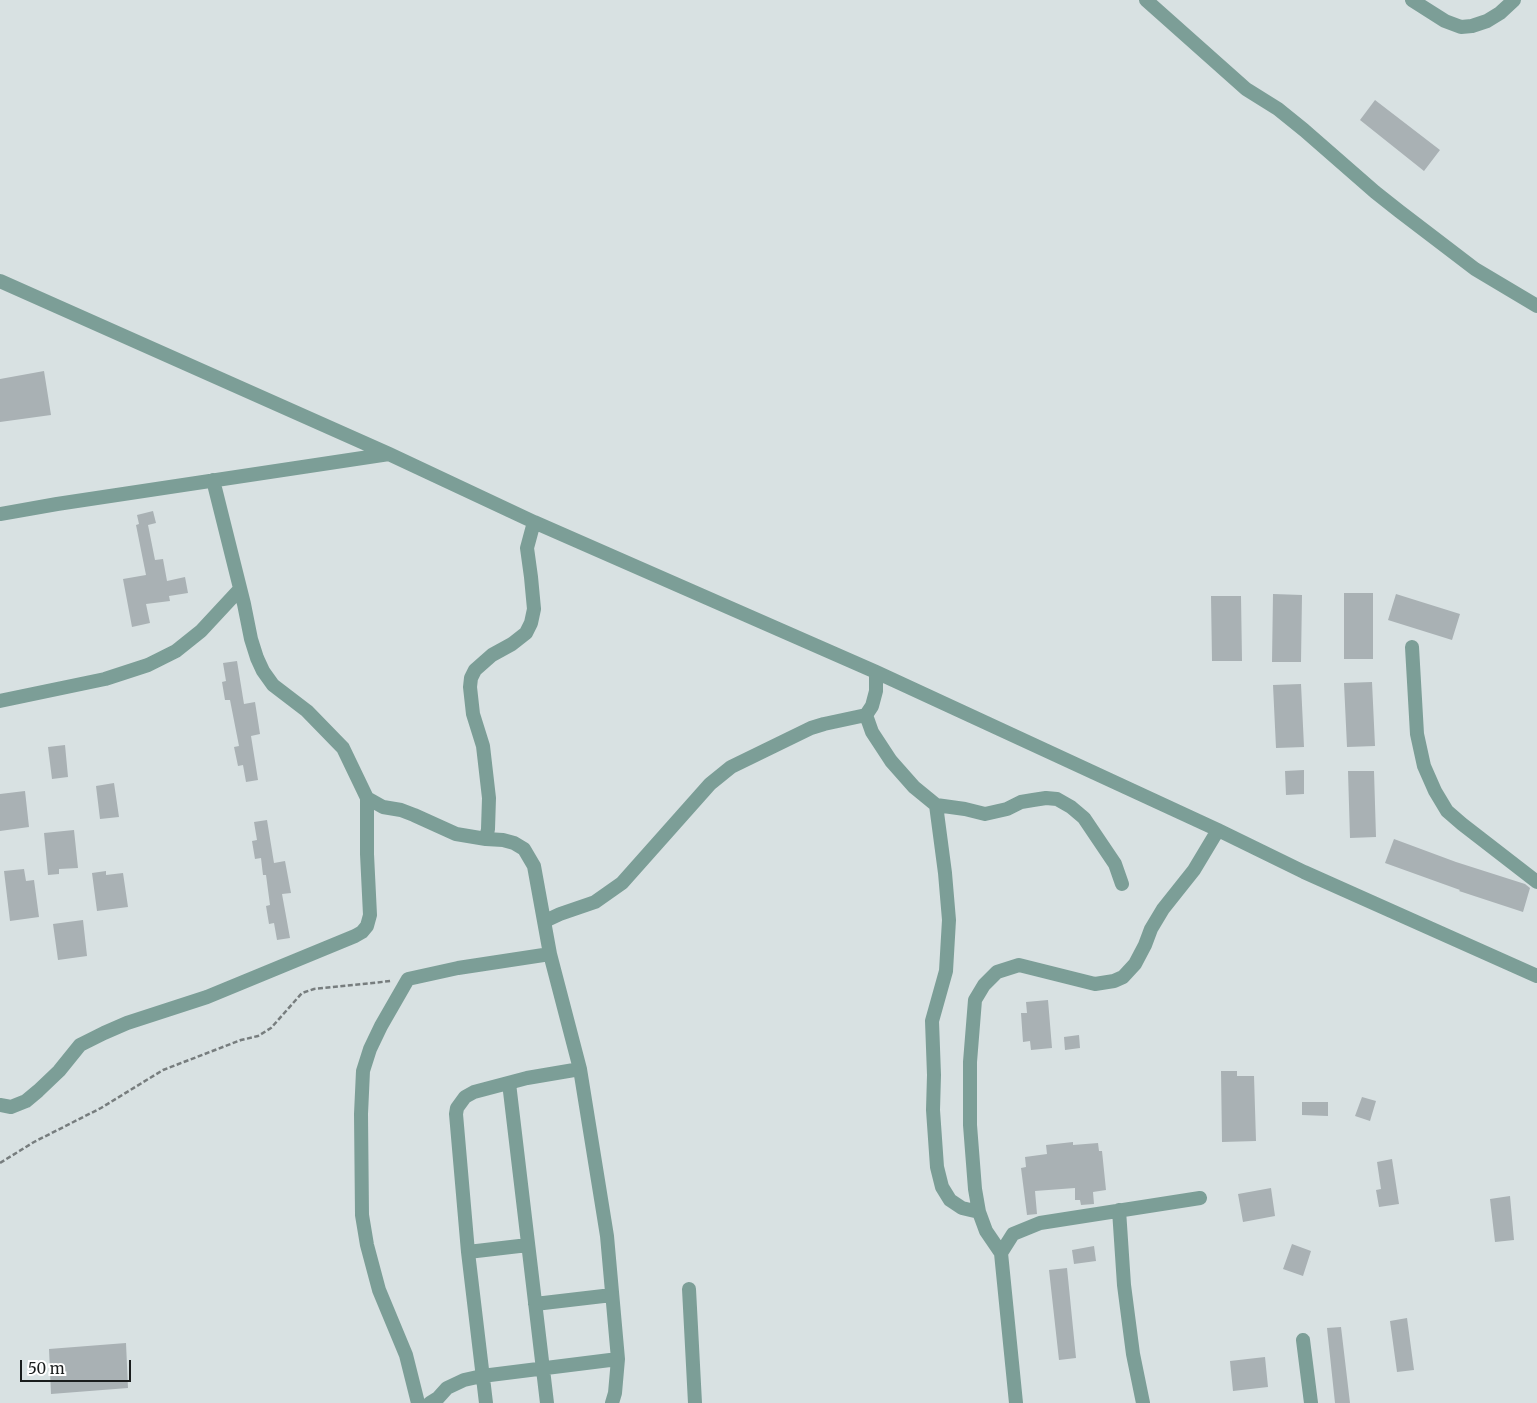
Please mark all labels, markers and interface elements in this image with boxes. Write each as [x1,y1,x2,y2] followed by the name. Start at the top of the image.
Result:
[22,1350,134,1382] scale bar
[28,1359,65,1378] text: 50 m

